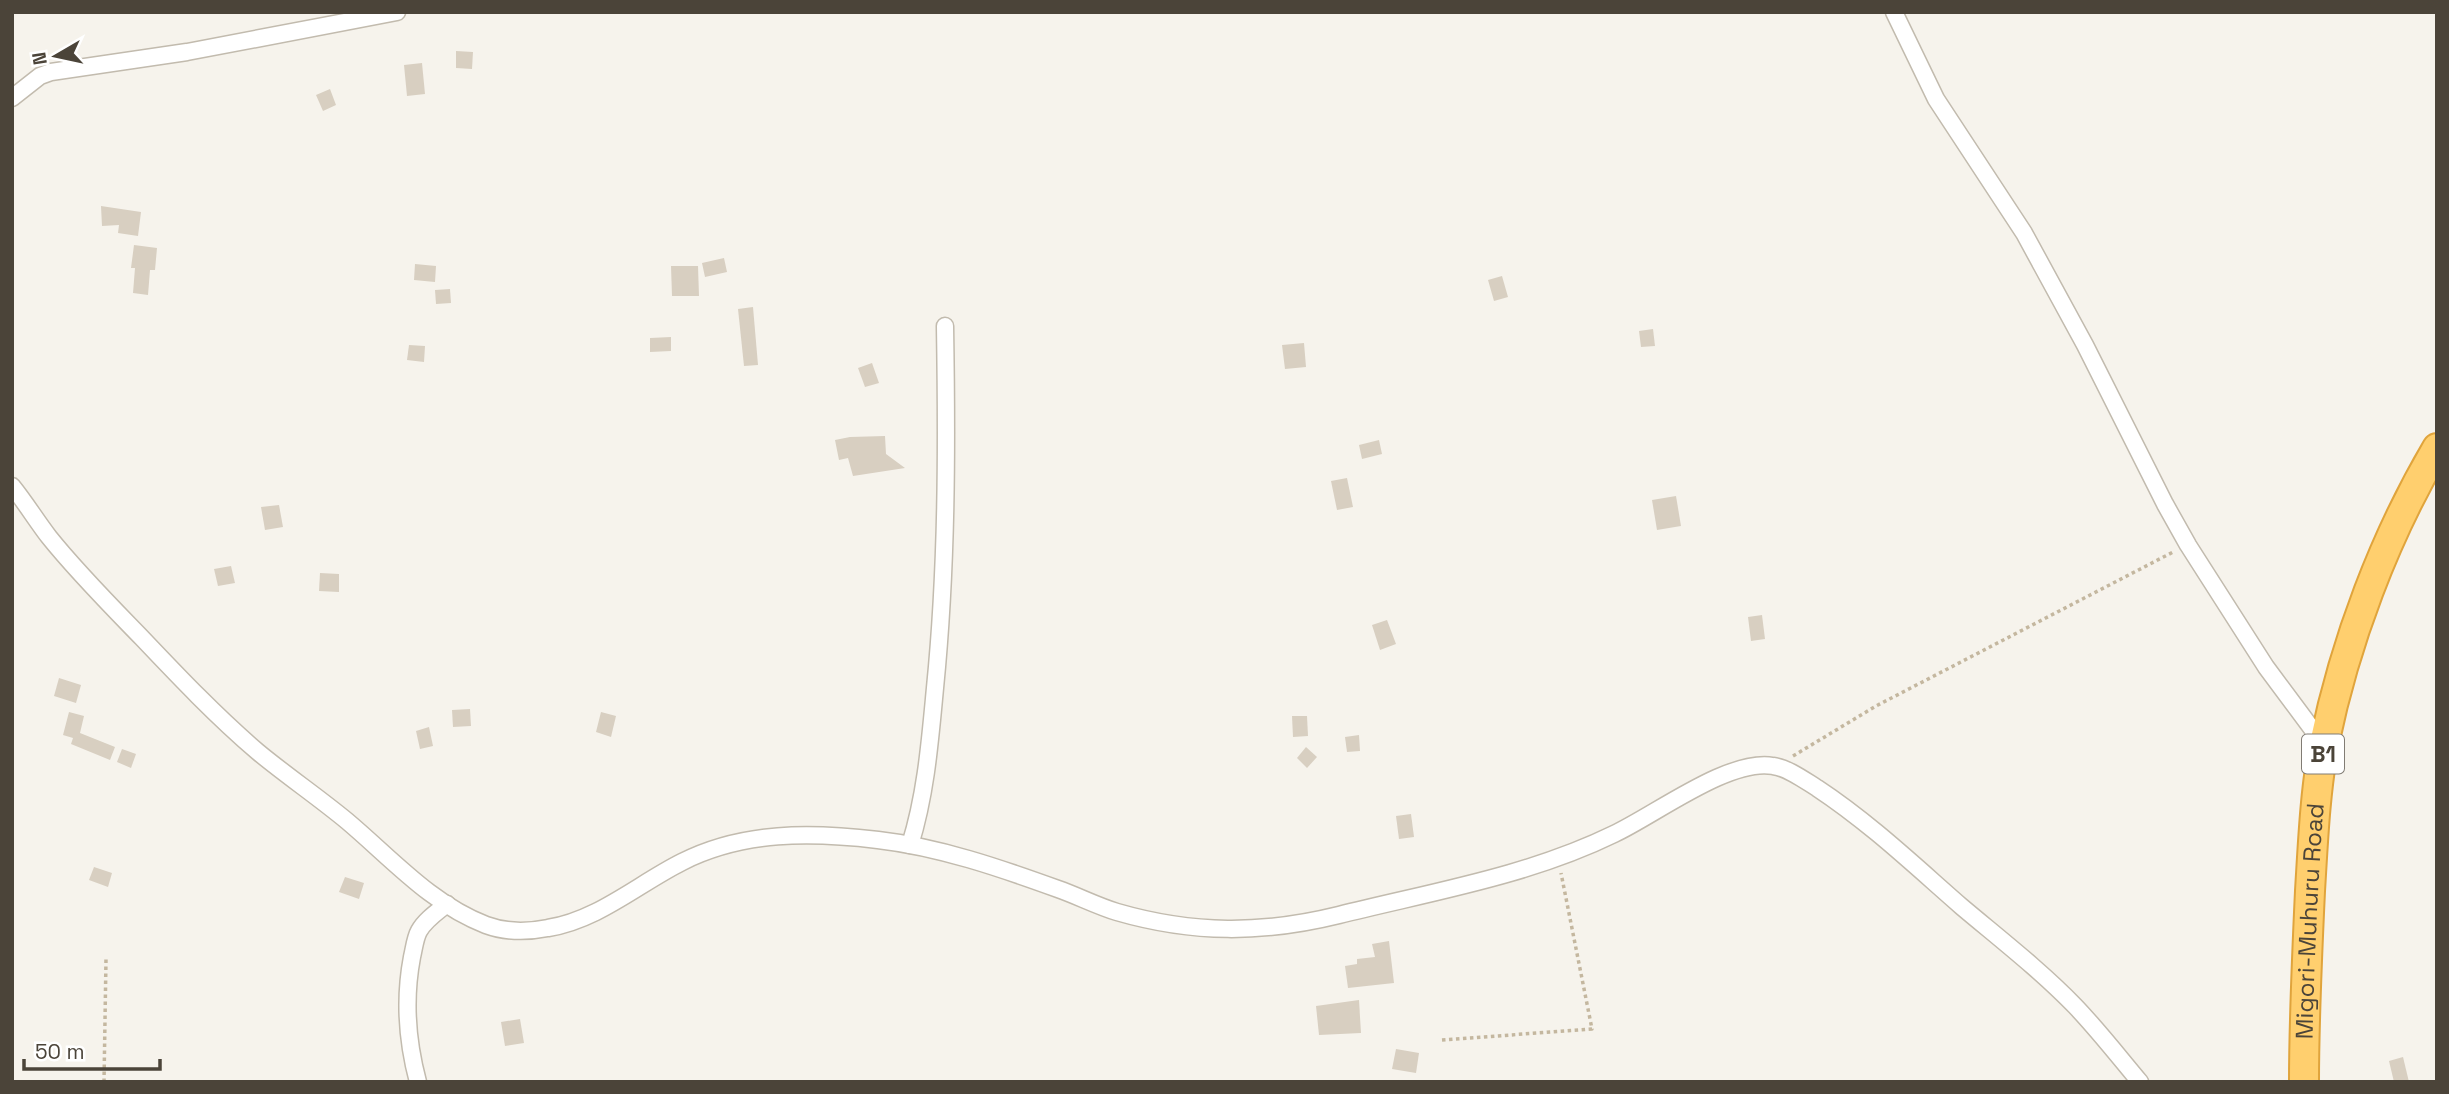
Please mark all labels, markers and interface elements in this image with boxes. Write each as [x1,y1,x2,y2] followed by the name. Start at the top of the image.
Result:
[21,21,91,91] north arrow
[26,50,53,67] text: N
[2302,734,2344,774] road number: B1
[2288,802,2331,1040] street label: Migori-Muhuru Road
[24,1028,161,1072] scale bar
[35,1038,85,1065] text: 50 m

